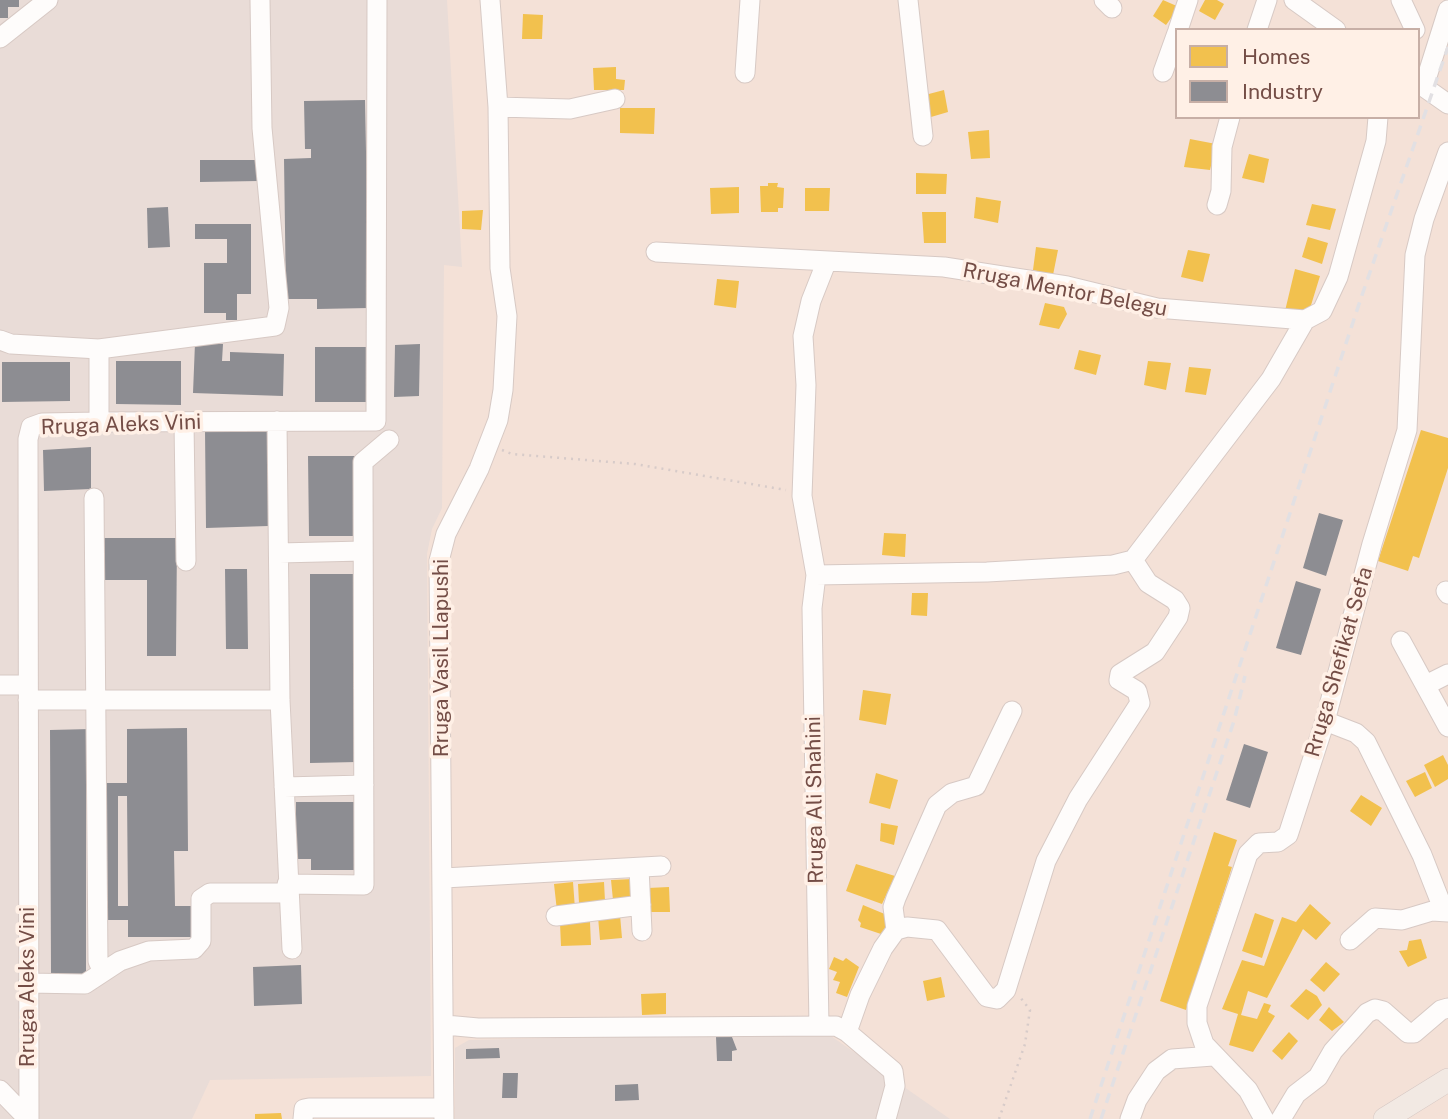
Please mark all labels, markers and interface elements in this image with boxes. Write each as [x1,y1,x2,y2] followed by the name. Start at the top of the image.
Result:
[1175,28,1420,119] legend
[1242,44,1310,69] text: Homes
[1242,79,1323,104] text: Industry
[961,258,1169,322] street label: Rruga Mentor Belegu
[40,410,202,440] street label: Rruga Aleks Vini
[429,559,455,757] street label: Rruga Vasil Llapushi
[1300,564,1378,760] street label: Rruga Shefikat Sefa
[801,716,829,884] street label: Rruga Ali Shahini
[15,907,41,1067] street label: Rruga Aleks Vini

